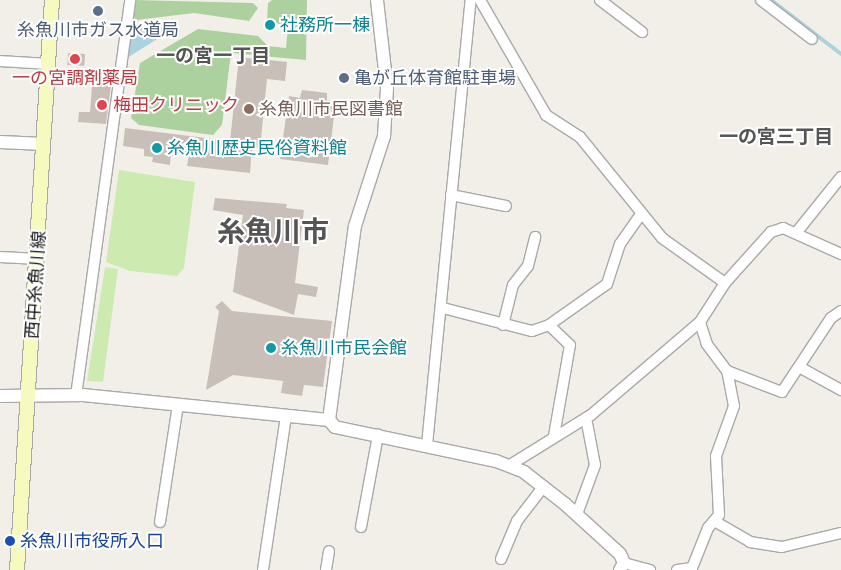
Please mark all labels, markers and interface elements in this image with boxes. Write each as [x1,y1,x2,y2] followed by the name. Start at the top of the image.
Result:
[92,5,104,17] marker: 糸魚川市ガス水道局
[280,14,370,36] place label: 社務所一棟
[17,19,179,41] place label: 糸魚川市ガス水道局
[264,19,276,31] marker: 社務所一棟
[156,45,270,67] district label: 一の宮一丁目
[69,53,81,65] marker: 一の宮調剤薬局
[12,67,138,89] place label: 一の宮調剤薬局
[354,67,516,89] place label: 亀が丘体育館駐車場
[338,72,350,84] marker: 亀が丘体育館駐車場
[113,94,239,116] place label: 梅田クリニック
[95,98,109,112] marker: 梅田クリニック
[259,98,403,120] place label: 糸魚川市民図書館
[243,103,255,115] marker: 糸魚川市民図書館
[719,126,833,148] district label: 一の宮三丁目
[167,137,347,159] place label: 糸魚川歴史民俗資料館
[151,142,163,154] marker: 糸魚川歴史民俗資料館
[217,215,329,249] district label: 糸魚川市
[21,230,51,340] street label: 西中糸魚川線
[281,337,407,359] place label: 糸魚川市民会館
[265,342,277,354] marker: 糸魚川市民会館
[20,530,164,552] place label: 糸魚川市役所入口
[4,535,16,547] marker: 糸魚川市役所入口

